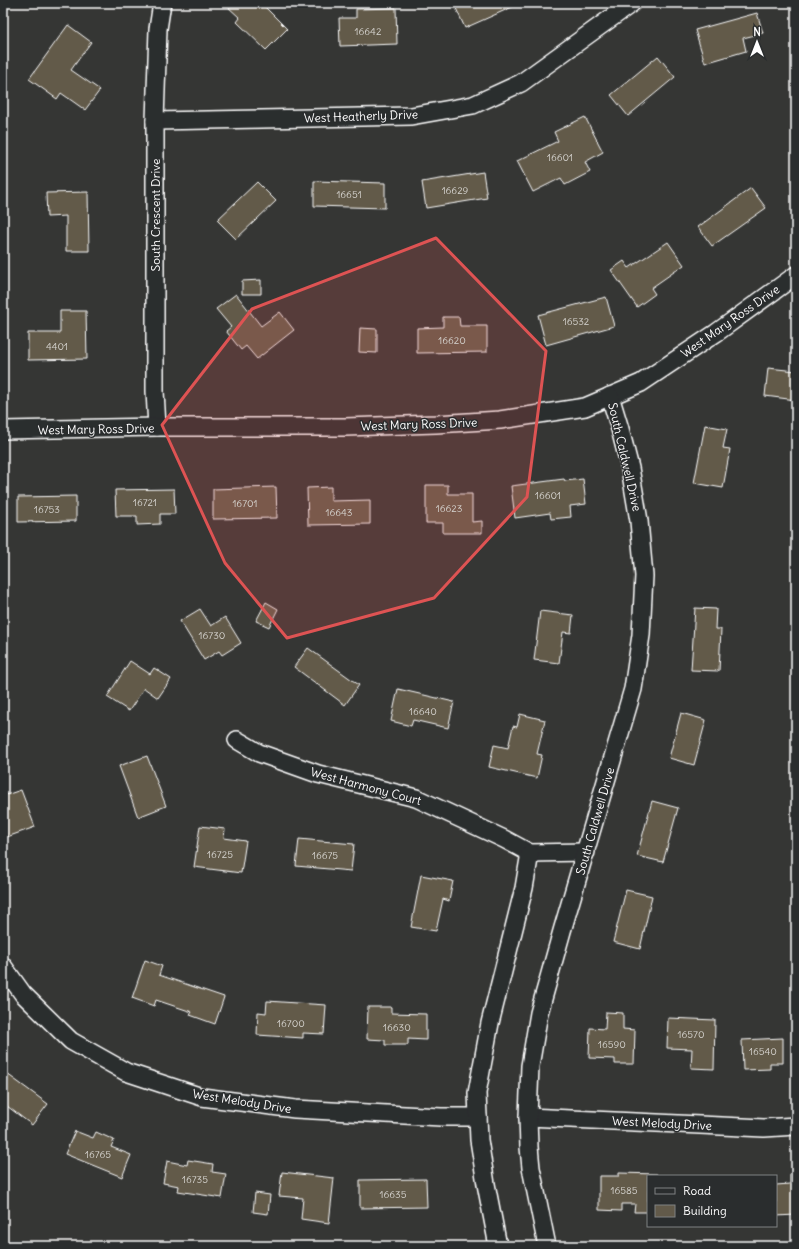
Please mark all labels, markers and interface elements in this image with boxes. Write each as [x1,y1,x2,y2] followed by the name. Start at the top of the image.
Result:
[737,22,777,62] north arrow
[355,25,382,38] house number: 16642
[753,25,761,39] text: N
[304,107,418,125] street label: West Heatherly Drive
[547,151,573,164] house number: 16601
[148,158,163,272] street label: South Crescent Drive
[442,184,469,197] house number: 16629
[336,188,362,201] house number: 16651
[678,281,782,361] street label: West Mary Ross Drive
[563,315,590,328] house number: 16532
[438,334,466,347] house number: 16620
[46,340,68,353] house number: 4401
[605,401,645,513] street label: South Caldwell Drive
[360,414,478,434] street label: West Mary Ross Drive
[37,420,155,438] street label: West Mary Ross Drive
[535,489,561,502] house number: 16601
[133,496,157,509] house number: 16721
[232,497,258,510] house number: 16701
[436,502,463,515] house number: 16623
[34,503,60,516] house number: 16753
[326,506,353,519] house number: 16643
[199,629,225,642] house number: 16730
[409,705,437,718] house number: 16640
[309,764,423,808] street label: West Harmony Court
[572,766,618,876] street label: South Caldwell Drive
[207,848,233,861] house number: 16725
[312,849,338,862] house number: 16675
[277,1017,305,1030] house number: 16700
[383,1021,411,1034] house number: 16630
[678,1028,704,1041] house number: 16570
[598,1038,626,1051] house number: 16590
[749,1045,777,1058] house number: 16540
[191,1086,293,1116] street label: West Melody Drive
[612,1113,712,1133] street label: West Melody Drive
[85,1148,111,1161] house number: 16765
[182,1173,208,1186] house number: 16735
[647,1175,777,1227] legend
[683,1183,711,1198] text: Road
[611,1184,638,1197] house number: 16585
[380,1188,407,1201] house number: 16635
[683,1203,727,1218] text: Building

